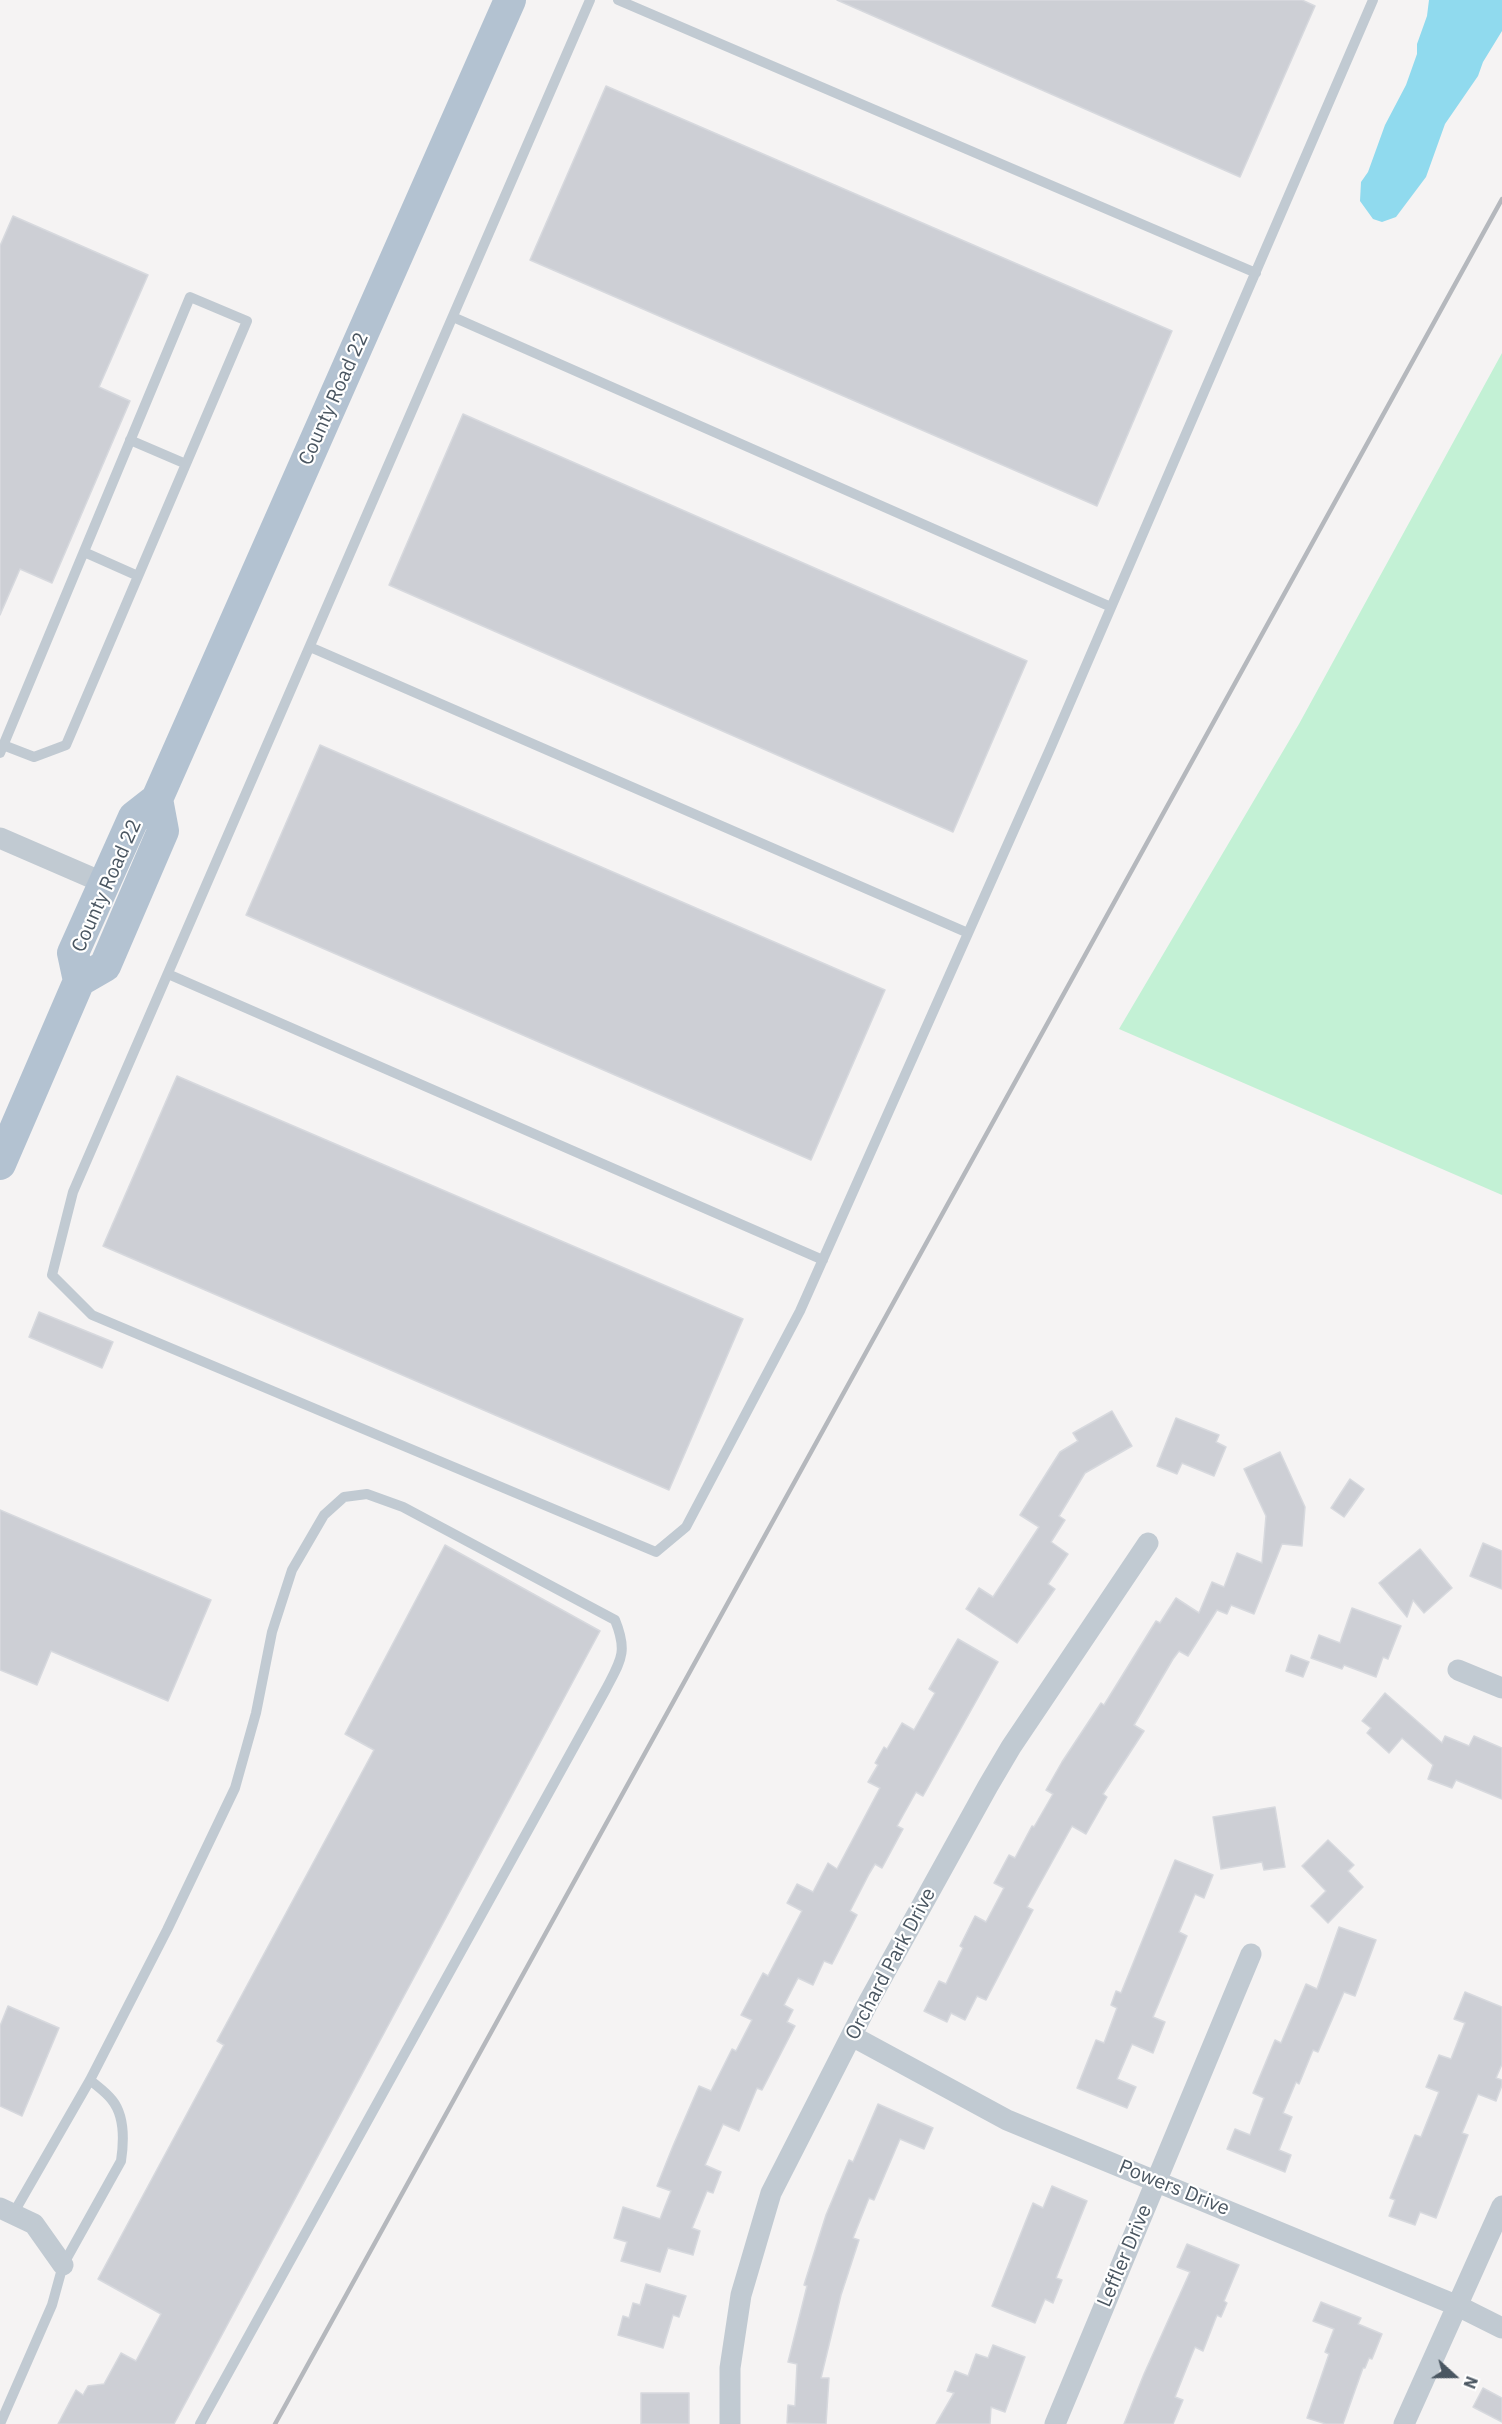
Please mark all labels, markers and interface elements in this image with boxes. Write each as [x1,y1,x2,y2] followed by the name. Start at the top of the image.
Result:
[294,329,374,469] street label: County Road 22
[67,816,147,956] street label: County Road 22
[841,1884,941,2044] street label: Orchard Park Drive
[1115,2155,1233,2221] street label: Powers Drive
[1093,2201,1157,2311] street label: Leffler Drive
[1424,2346,1484,2406] north arrow
[1459,2373,1482,2391] text: N

